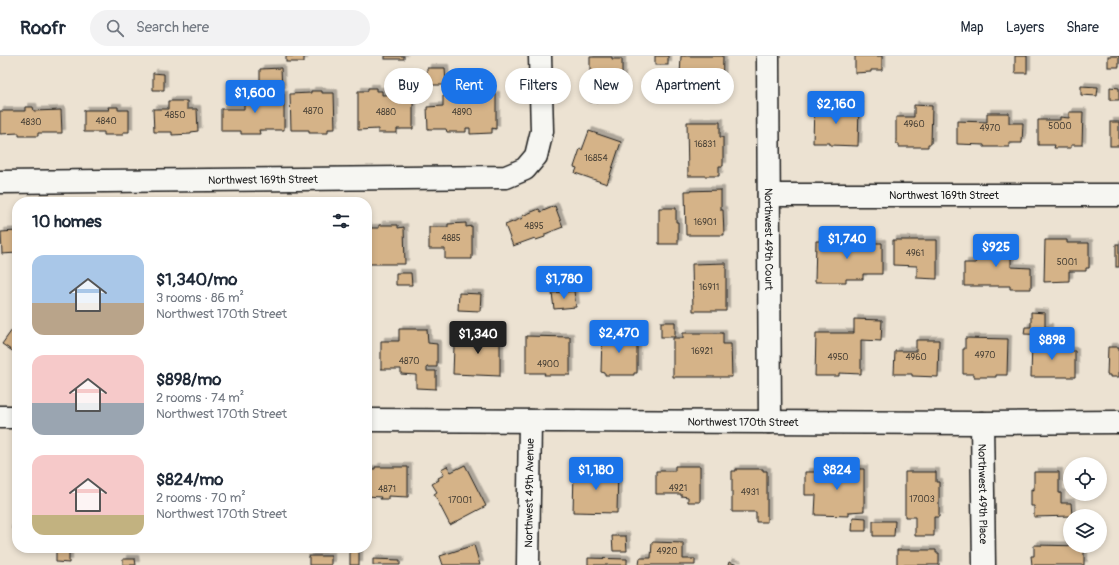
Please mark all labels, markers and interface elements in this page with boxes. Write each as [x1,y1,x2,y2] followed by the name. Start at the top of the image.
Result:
[90,10,370,46] search box
[20,16,66,40] text: Roofr
[104,17,126,39] icon: search
[136,18,209,37] text: Search here
[961,19,984,36] text: Map
[1006,19,1044,36] text: Layers
[1066,19,1099,36] text: Share
[384,68,433,104] chip: Buy
[441,68,497,104] chip: Rent
[505,68,571,104] chip: Filters
[579,68,633,104] chip: New
[641,68,734,104] chip: Apartment
[222,80,288,114] pin: $1,600
[235,85,275,101] text: $1,600
[803,91,869,125] pin: $2,160
[816,96,856,112] text: $2,160
[303,106,323,117] house number: 4870
[376,107,396,118] house number: 4880
[452,107,472,118] house number: 4890
[165,110,185,121] house number: 4850
[95,116,117,127] house number: 4840
[21,117,41,128] house number: 4830
[903,119,925,130] house number: 4960
[1048,121,1072,132] house number: 5000
[980,123,1000,134] house number: 4970
[694,139,716,150] house number: 16831
[584,153,608,164] house number: 16854
[208,173,319,187] street label: Northwest 169th Street
[762,188,775,291] street label: Northwest 49th Court
[889,189,999,202] street label: Northwest 169th Street
[330,210,352,232] icon: filters
[32,211,102,232] text: 10 homes
[693,217,717,228] house number: 16901
[524,221,544,232] house number: 4895
[814,226,880,260] pin: $1,740
[828,231,866,247] text: $1,740
[441,233,461,244] house number: 4885
[972,234,1020,268] pin: $925
[982,239,1010,255] text: $925
[906,248,924,259] house number: 4961
[1057,257,1077,268] house number: 5001
[531,266,597,300] pin: $1,780
[156,269,237,290] text: $1,340/mo
[64,271,112,319] icon: home
[545,271,583,287] text: $1,780
[699,282,719,293] house number: 16911
[156,290,244,306] text: 3 rooms · 86 m²
[156,306,287,322] text: Northwest 170th Street
[586,320,652,354] pin: $2,470
[445,321,511,355] pin: $1,340
[599,325,639,341] text: $2,470
[458,326,498,342] text: $1,340
[1028,327,1076,361] pin: $898
[1039,332,1065,348] text: $898
[691,346,713,357] house number: 16921
[975,350,995,361] house number: 4970
[828,352,848,363] house number: 4950
[905,352,927,363] house number: 4960
[399,356,419,367] house number: 4870
[537,359,559,370] house number: 4900
[156,369,221,390] text: $898/mo
[64,371,112,419] icon: home
[156,390,244,406] text: 2 rooms · 74 m²
[156,406,287,422] text: Northwest 170th Street
[687,416,799,429] street label: Northwest 170th Street
[522,438,537,548] street label: Northwest 49th Avenue
[975,444,990,545] street label: Northwest 49th Place
[563,457,629,491] pin: $1,180
[813,457,861,491] pin: $824
[1063,457,1107,553] map controls
[1063,457,1107,501] button: locate
[578,462,614,478] text: $1,180
[823,462,851,478] text: $824
[156,469,223,490] text: $824/mo
[64,471,112,519] icon: home
[669,483,687,494] house number: 4921
[378,484,396,495] house number: 4871
[741,487,759,498] house number: 4931
[156,490,246,506] text: 2 rooms · 70 m²
[909,494,935,505] house number: 17003
[448,495,472,506] house number: 17001
[156,506,287,522] text: Northwest 170th Street
[1063,509,1107,553] button: layers
[656,546,678,557] house number: 4920

